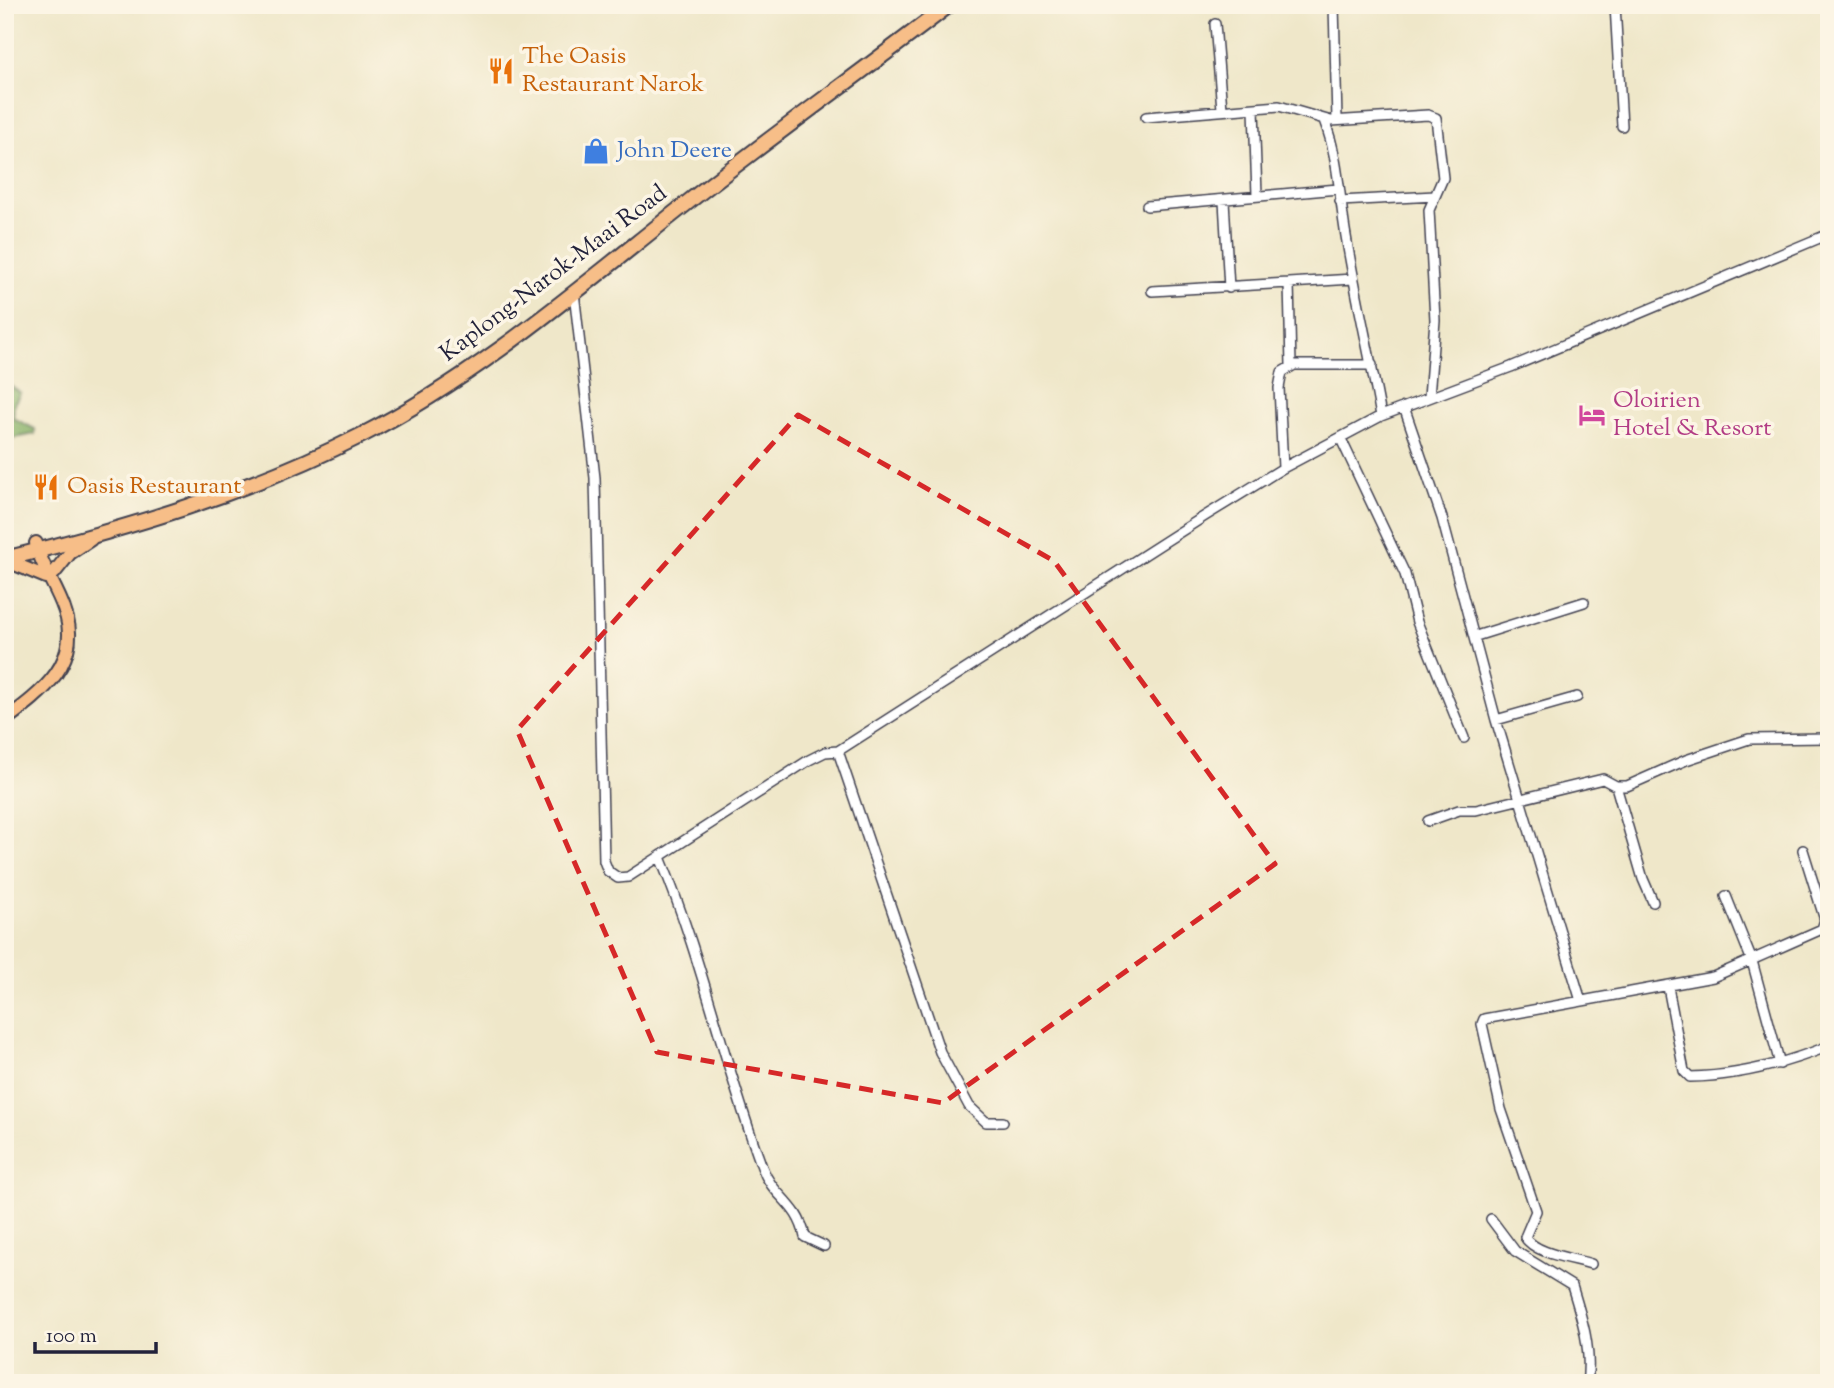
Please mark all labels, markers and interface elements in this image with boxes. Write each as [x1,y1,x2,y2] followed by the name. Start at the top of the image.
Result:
[522,40,704,102] place label: The Oasis Restaurant Narok
[486,56,516,86] restaurant icon: The Oasis Restaurant Narok
[615,134,732,168] place label: John Deere
[581,136,611,166] shop icon: John Deere
[433,177,675,371] street label: Kaplong-Narok-Maai Road
[1613,384,1771,446] place label: Oloirien Hotel & Resort
[1577,400,1607,430] hotel icon: Oloirien Hotel & Resort
[67,470,241,504] place label: Oasis Restaurant
[31,472,61,502] restaurant icon: Oasis Restaurant
[35,1311,156,1355] scale bar
[46,1322,97,1352] text: 100 m

